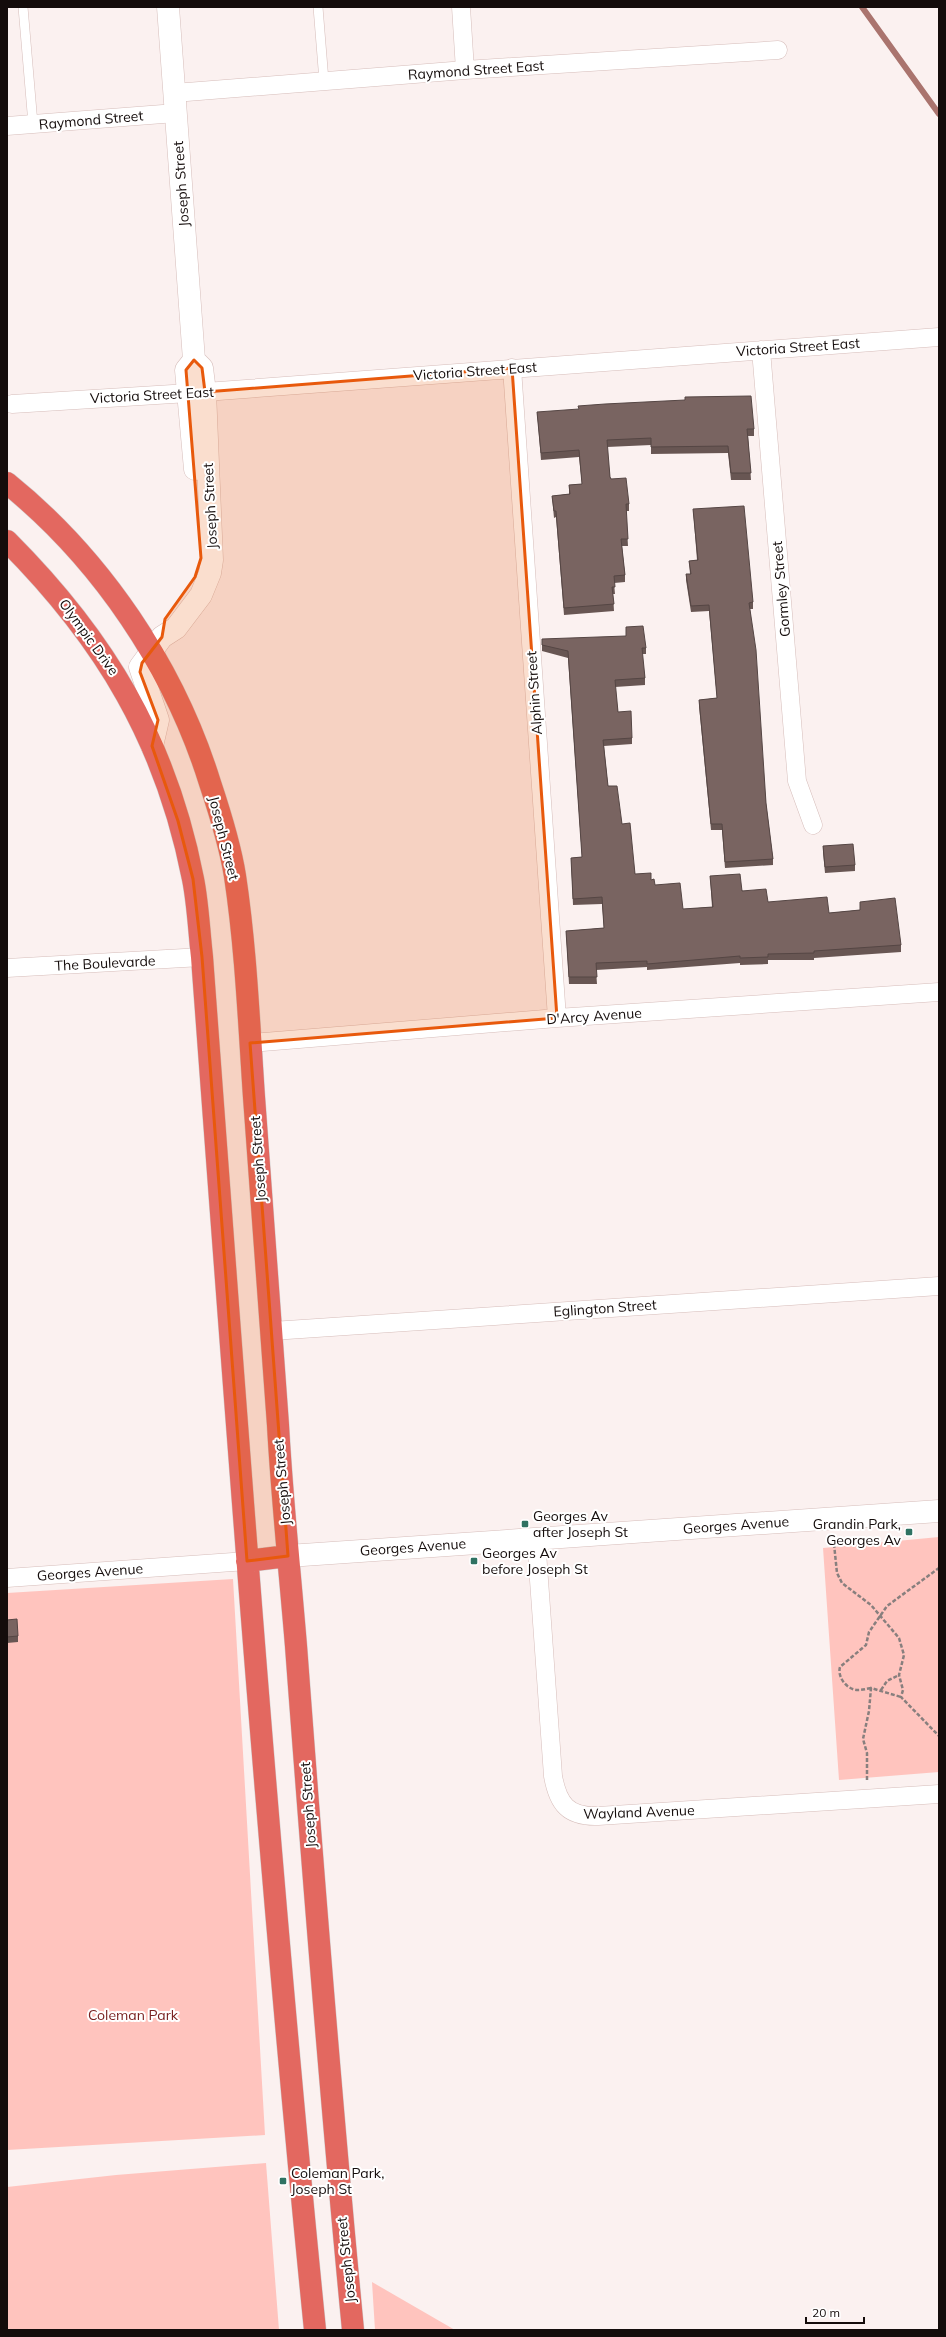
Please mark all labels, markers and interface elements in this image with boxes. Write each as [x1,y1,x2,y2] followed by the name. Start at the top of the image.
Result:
[407,56,545,84] street label: Raymond Street East
[38,106,144,134] street label: Raymond Street
[169,140,193,228] street label: Joseph Street
[736,334,861,360] street label: Victoria Street East
[413,358,538,384] street label: Victoria Street East
[90,383,214,407] street label: Victoria Street East
[199,462,221,549] street label: Joseph Street
[768,540,794,638] street label: Gormley Street
[55,595,123,679] street label: Olympic Drive
[522,650,546,736] street label: Alphin Street
[205,794,243,882] street label: Joseph Street
[54,951,156,975] street label: The Boulevarde
[546,1004,642,1028] street label: D'Arcy Avenue
[246,1115,270,1203] street label: Joseph Street
[553,1295,657,1321] street label: Eglington Street
[269,1438,295,1526] street label: Joseph Street
[533,1507,628,1541] place label: Georges Av after Joseph St
[682,1512,790,1538] street label: Georges Avenue
[813,1515,902,1549] place label: Grandin Park, Georges Av
[520,1519,530,1529] marker: Georges Av after Joseph St
[904,1527,914,1537] marker: Grandin Park, Georges Av
[359,1534,467,1560] street label: Georges Avenue
[482,1544,588,1578] place label: Georges Av before Joseph St
[469,1556,479,1566] marker: Georges Av before Joseph St
[36,1559,144,1585] street label: Georges Avenue
[296,1761,320,1849] street label: Joseph Street
[583,1801,695,1823] street label: Wayland Avenue
[88,2006,179,2024] park label: Coleman Park
[291,2164,384,2198] place label: Coleman Park, Joseph St
[278,2176,288,2186] marker: Coleman Park, Joseph St
[333,2216,359,2304] street label: Joseph Street
[806,2299,864,2325] scale bar
[812,2305,840,2320] text: 20 m

